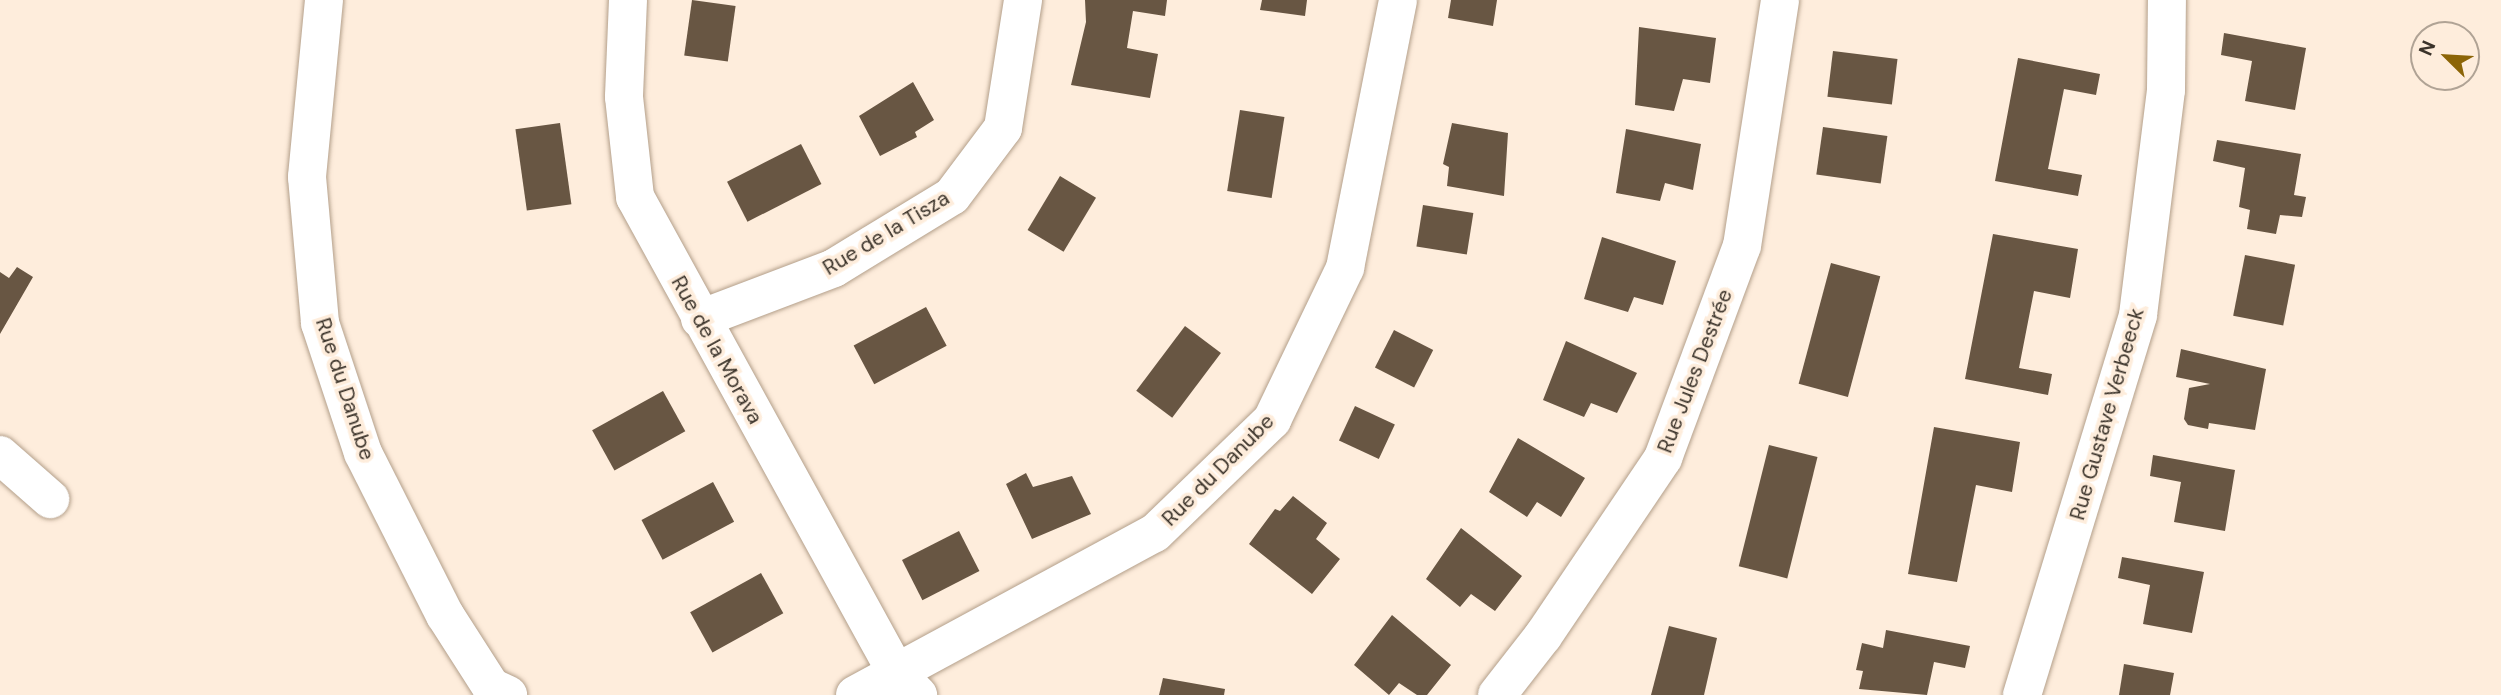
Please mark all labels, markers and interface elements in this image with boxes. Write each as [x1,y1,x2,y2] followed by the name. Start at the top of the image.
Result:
[2410,21,2480,91] north arrow
[2413,37,2441,59] text: N
[818,185,954,281] street label: Rue de la Tisza
[666,272,768,428] street label: Rue de la Morava
[1652,286,1738,456] street label: Rue Jules Destrée
[2065,305,2149,523] street label: Rue Gustave Verbeeck
[310,315,380,463] street label: Rue du Danube
[1157,409,1279,531] street label: Rue du Danube

